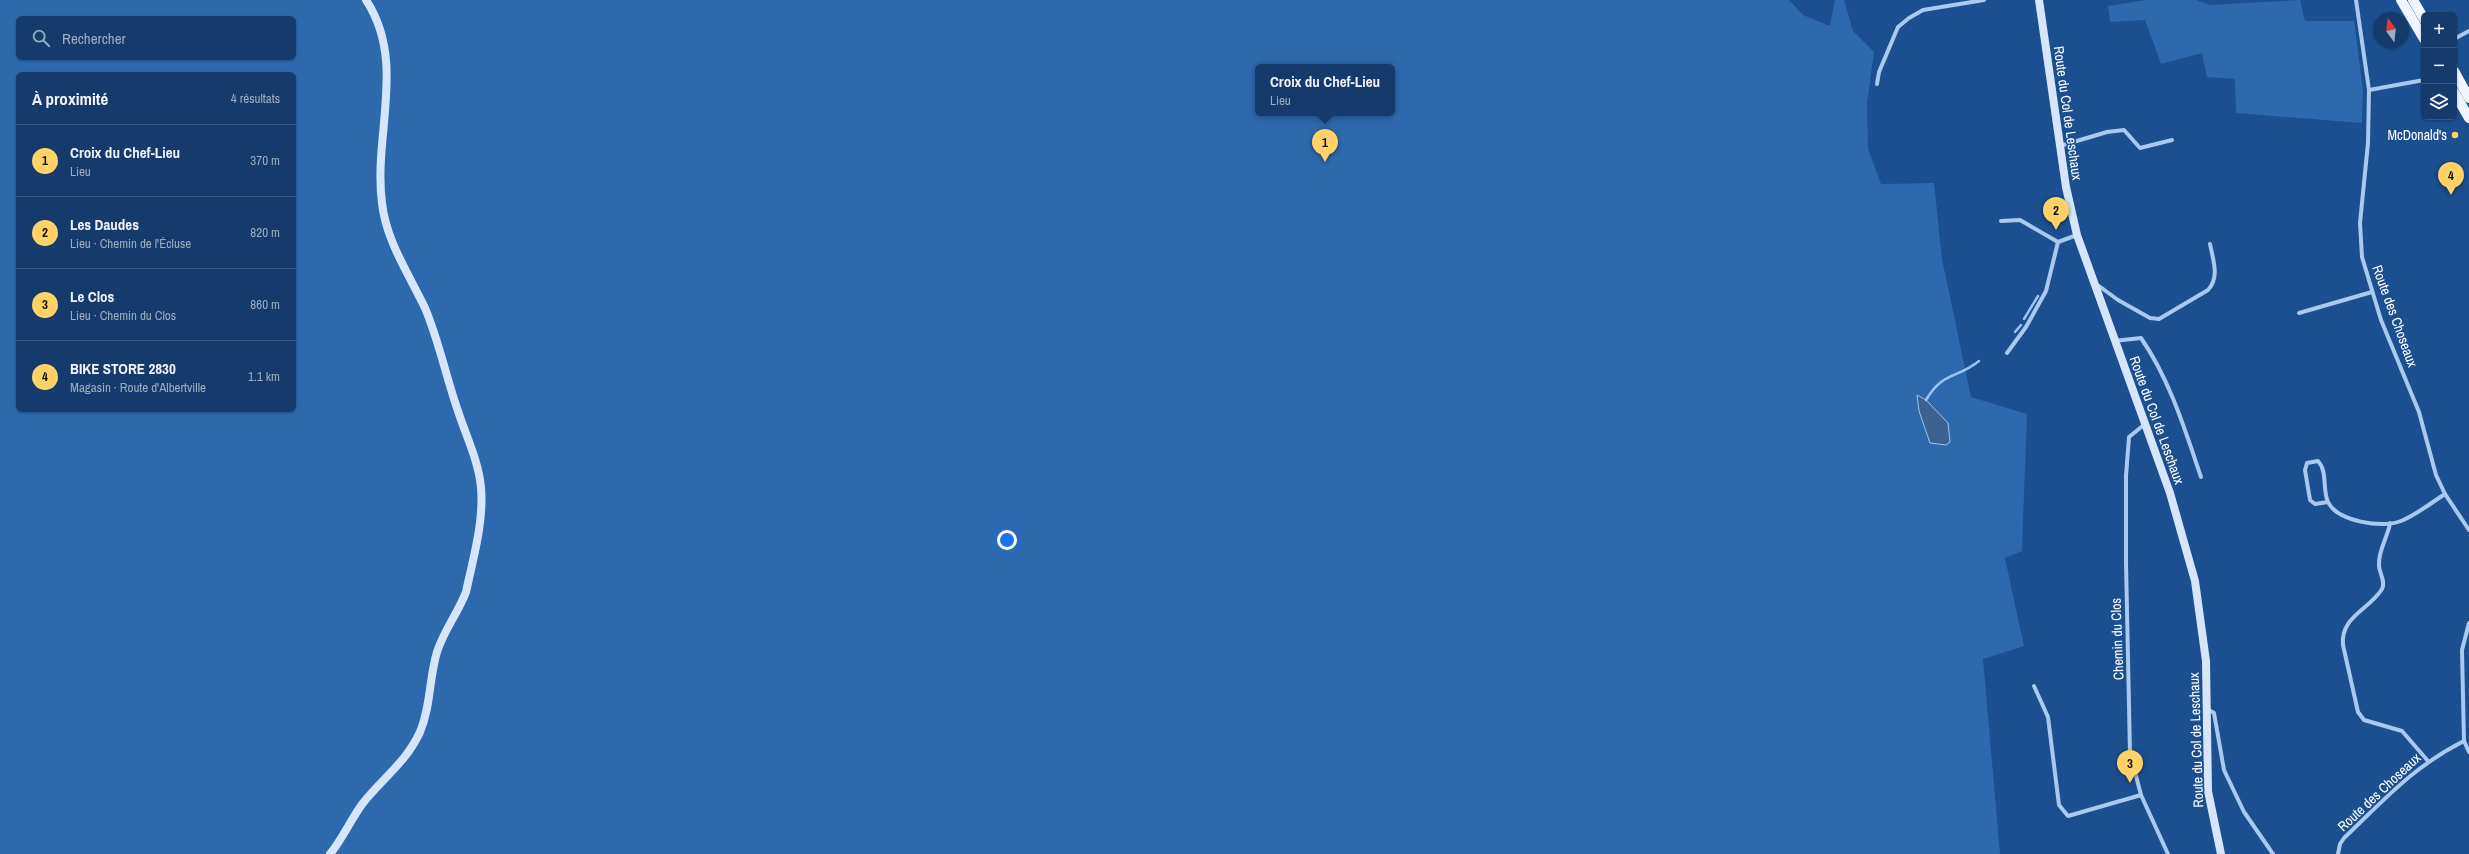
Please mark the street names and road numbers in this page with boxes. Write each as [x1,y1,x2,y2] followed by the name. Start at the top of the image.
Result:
[2050,45,2086,181] street label: Route du Col de Leschaux
[2368,263,2422,370] street label: Route des Choseaux
[2125,353,2189,487] street label: Route du Col de Leschaux
[2107,597,2127,680] street label: Chemin du Clos
[2185,672,2207,808] street label: Route du Col de Leschaux
[2334,749,2425,835] street label: Route des Choseaux

